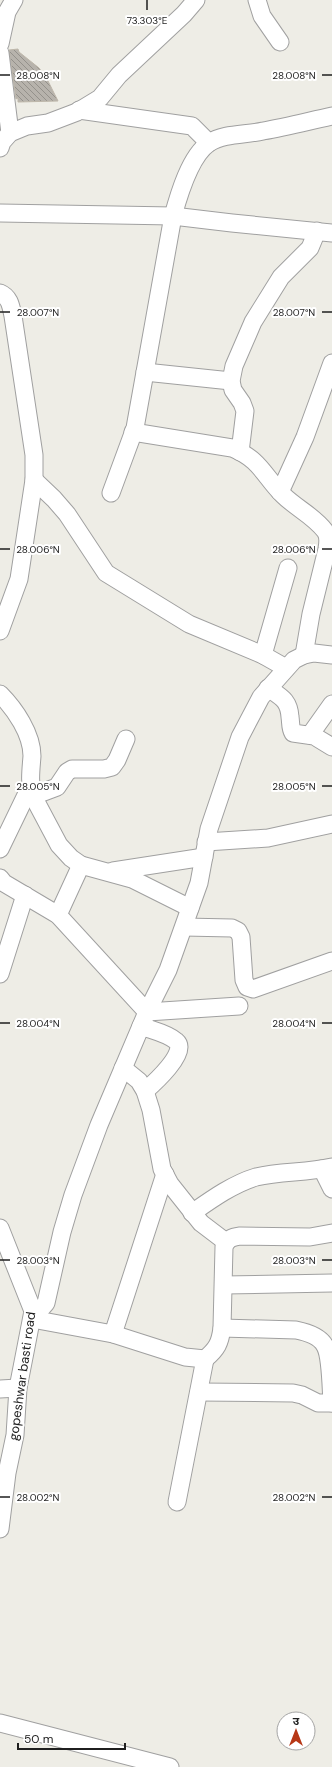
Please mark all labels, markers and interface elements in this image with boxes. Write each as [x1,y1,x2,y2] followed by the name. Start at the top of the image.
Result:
[127,14,168,27] text: 73.303°E
[16,69,60,82] text: 28.008°N
[272,69,316,82] text: 28.008°N
[17,306,59,319] text: 28.007°N
[273,306,315,319] text: 28.007°N
[16,543,60,556] text: 28.006°N
[272,543,316,556] text: 28.006°N
[16,780,60,793] text: 28.005°N
[272,780,316,793] text: 28.005°N
[16,1017,60,1030] text: 28.004°N
[272,1017,316,1030] text: 28.004°N
[16,1254,60,1267] text: 28.003°N
[272,1254,316,1267] text: 28.003°N
[5,1311,39,1441] street label: gopeshwar basti road
[17,1491,60,1504] text: 28.002°N
[273,1491,316,1504] text: 28.002°N
[276,1711,316,1751] north arrow
[293,1714,300,1728] text: उ
[18,1725,125,1751] scale bar
[24,1731,53,1747] text: 50 m

